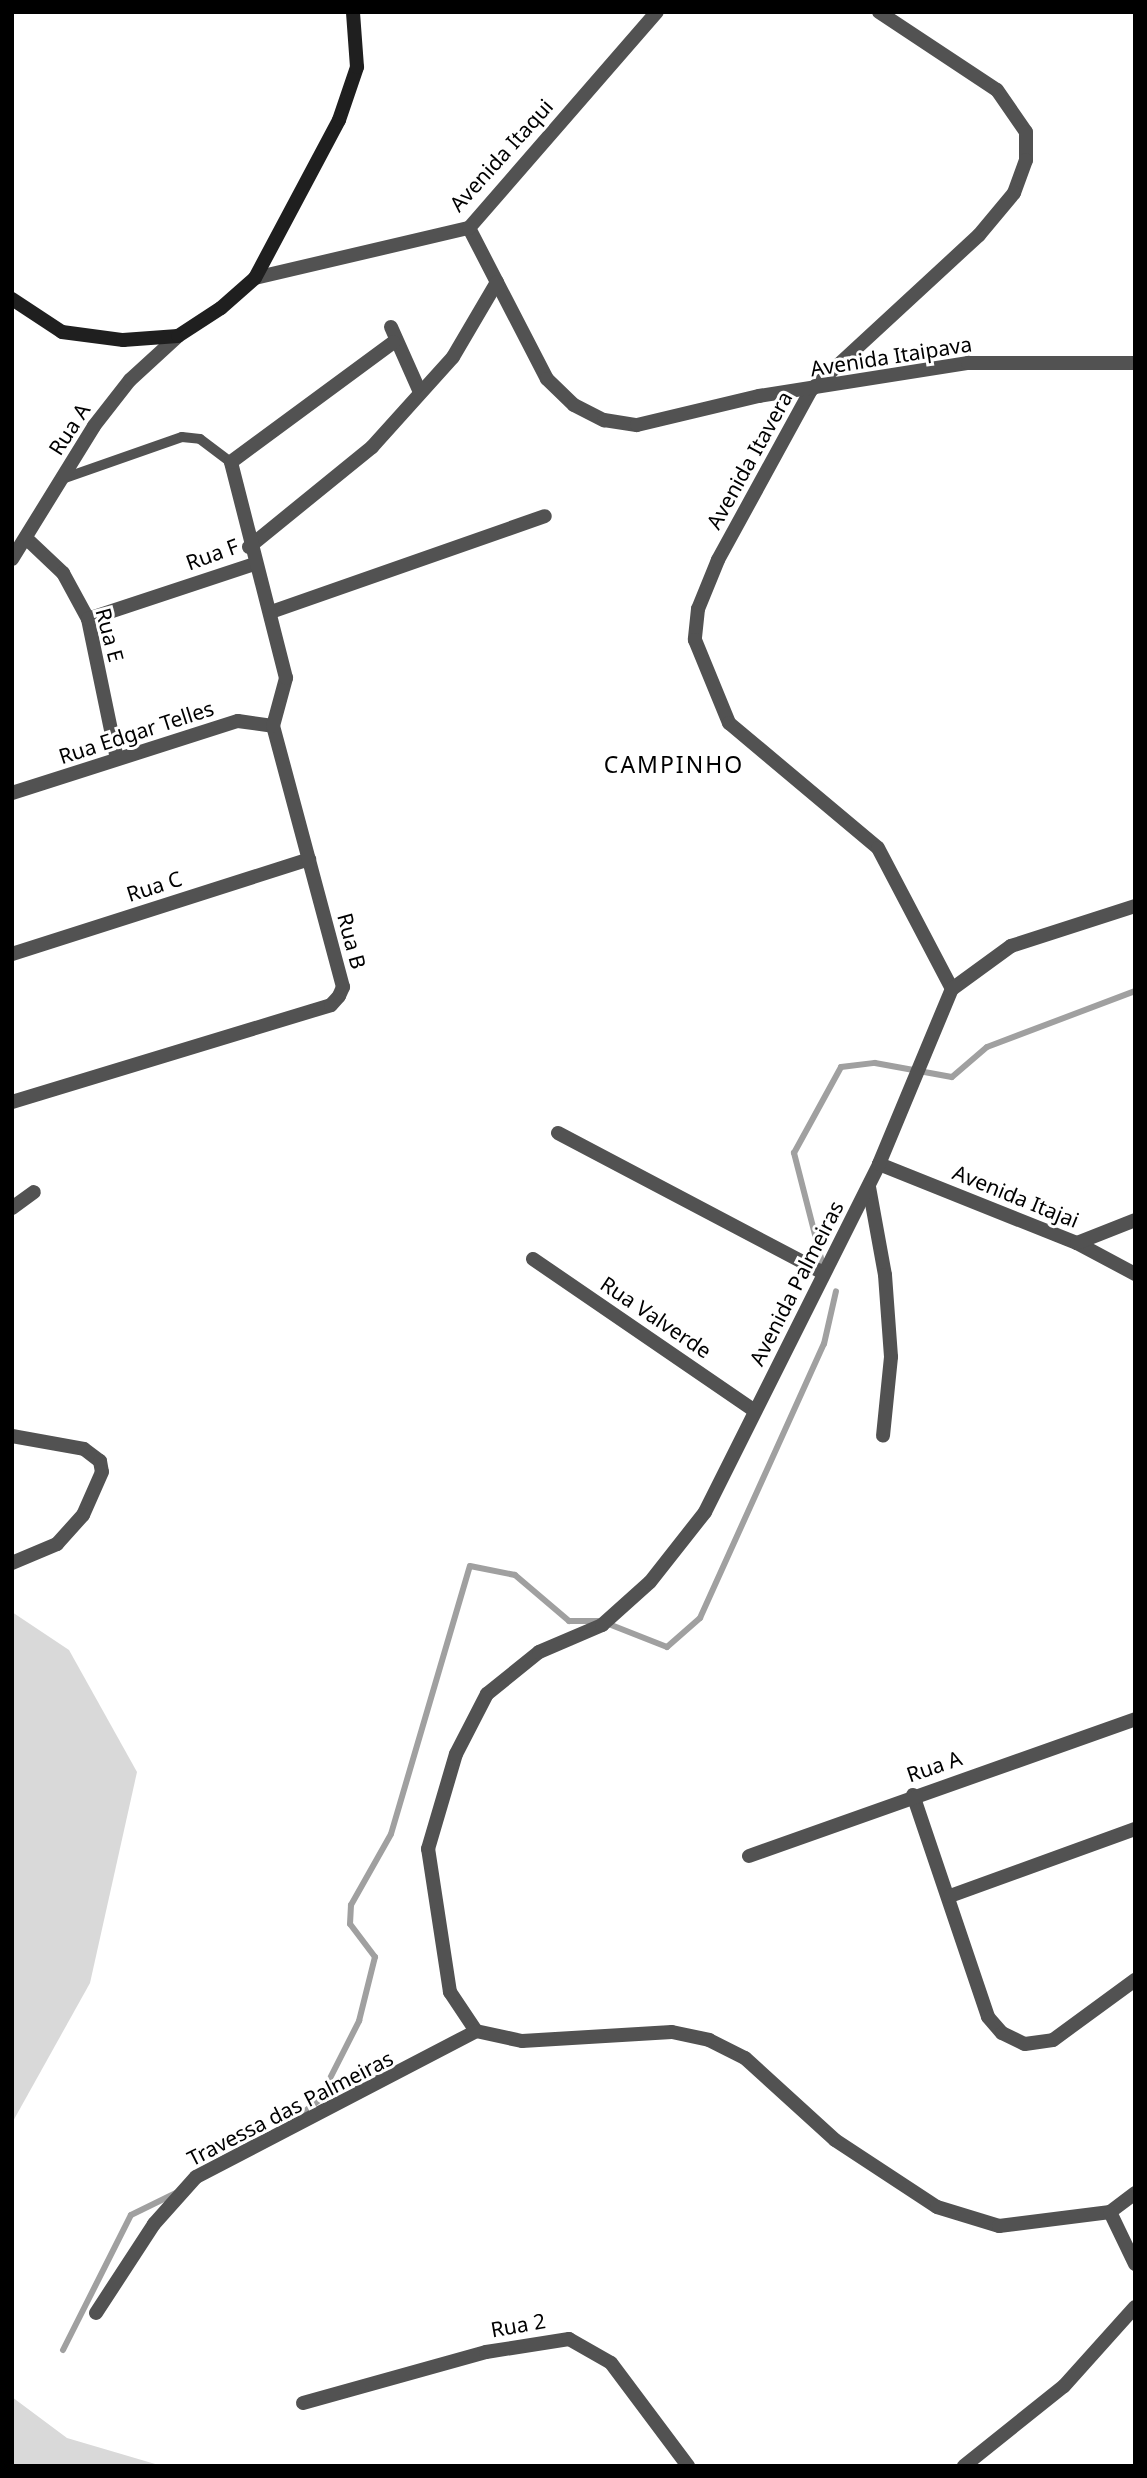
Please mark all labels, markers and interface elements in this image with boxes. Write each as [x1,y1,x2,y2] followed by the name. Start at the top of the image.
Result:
[444,94,558,216] street label: Avenida Itaqui
[808,331,974,381] street label: Avenida Itaipava
[701,387,797,533] street label: Avenida Itavera
[43,398,95,460] street label: Rua A
[182,533,242,575] street label: Rua F
[91,605,129,665] street label: Rua E
[55,695,217,769] street label: Rua Edgar Telles
[605,750,743,778] district label: CAMPINHO
[123,865,185,907] street label: Rua C
[332,910,372,972] street label: Rua B
[949,1159,1083,1233] street label: Avenida Itajai
[744,1196,848,1370] street label: Avenida Palmeiras
[596,1271,716,1363] street label: Rua Valverde
[903,1745,965,1787] street label: Rua A
[183,2045,397,2171] street label: Travessa das Palmeiras
[489,2308,547,2342] street label: Rua 2

